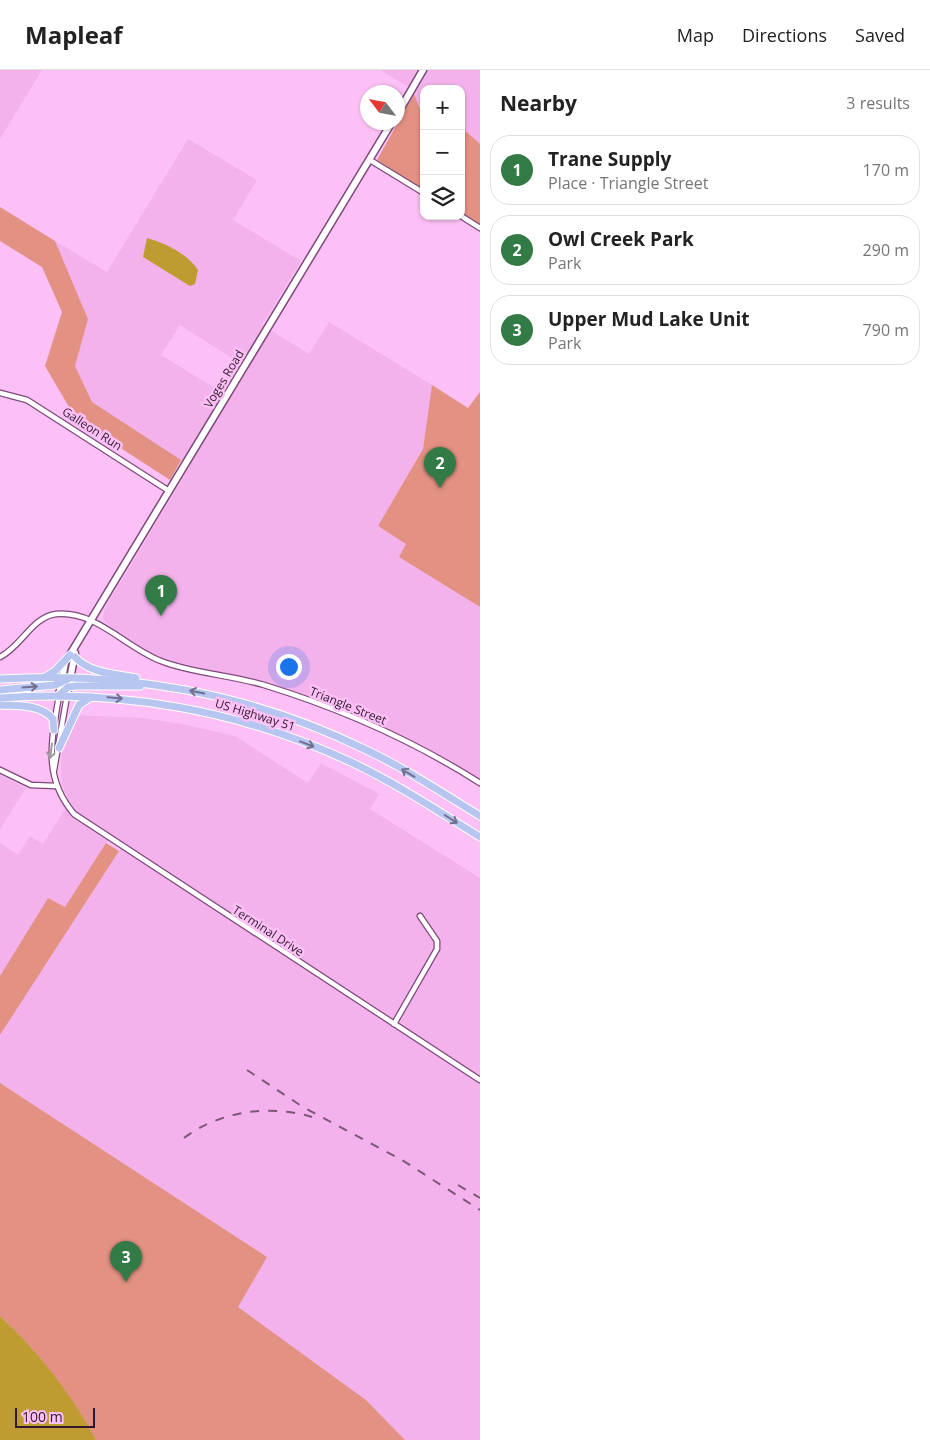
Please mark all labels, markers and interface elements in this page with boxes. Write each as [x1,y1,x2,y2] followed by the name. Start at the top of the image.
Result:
[25,18,123,51] text: Mapleaf
[677,23,714,47] text: Map
[742,23,827,47] text: Directions
[855,23,905,47] text: Saved
[360,85,405,130] north arrow
[420,85,465,220] map controls
[420,85,465,130] button: +
[500,89,577,117] text: Nearby
[846,92,910,114] text: 3 results
[420,130,465,175] button: −
[548,146,671,172] text: Trane Supply
[512,159,522,181] text: 1
[863,159,909,181] text: 170 m
[548,172,708,194] text: Place · Triangle Street
[420,175,465,220] button: layers
[548,226,694,252] text: Owl Creek Park
[512,239,522,261] text: 2
[863,239,909,261] text: 290 m
[548,252,581,274] text: Park
[548,306,750,332] text: Upper Mud Lake Unit
[512,319,522,341] text: 3
[863,319,909,341] text: 790 m
[548,332,581,354] text: Park
[200,346,248,411] street label: Voges Road
[59,403,125,454] street label: Galleon Run
[424,447,456,488] pin: 2
[145,575,177,616] pin: 1
[276,654,302,680] your location
[22,682,38,691] one-way arrow
[307,682,389,729] street label: Triangle Street
[190,687,206,696] one-way arrow
[107,694,123,703] one-way arrow
[213,694,297,735] street label: US Highway 51
[299,740,314,749] one-way arrow
[46,743,56,759] one-way arrow
[402,767,416,777] one-way arrow
[443,815,457,825] one-way arrow
[229,901,307,960] street label: Terminal Drive
[110,1241,142,1282] pin: 3
[15,1405,95,1428] scale bar
[22,1407,63,1426] text: 100 m

